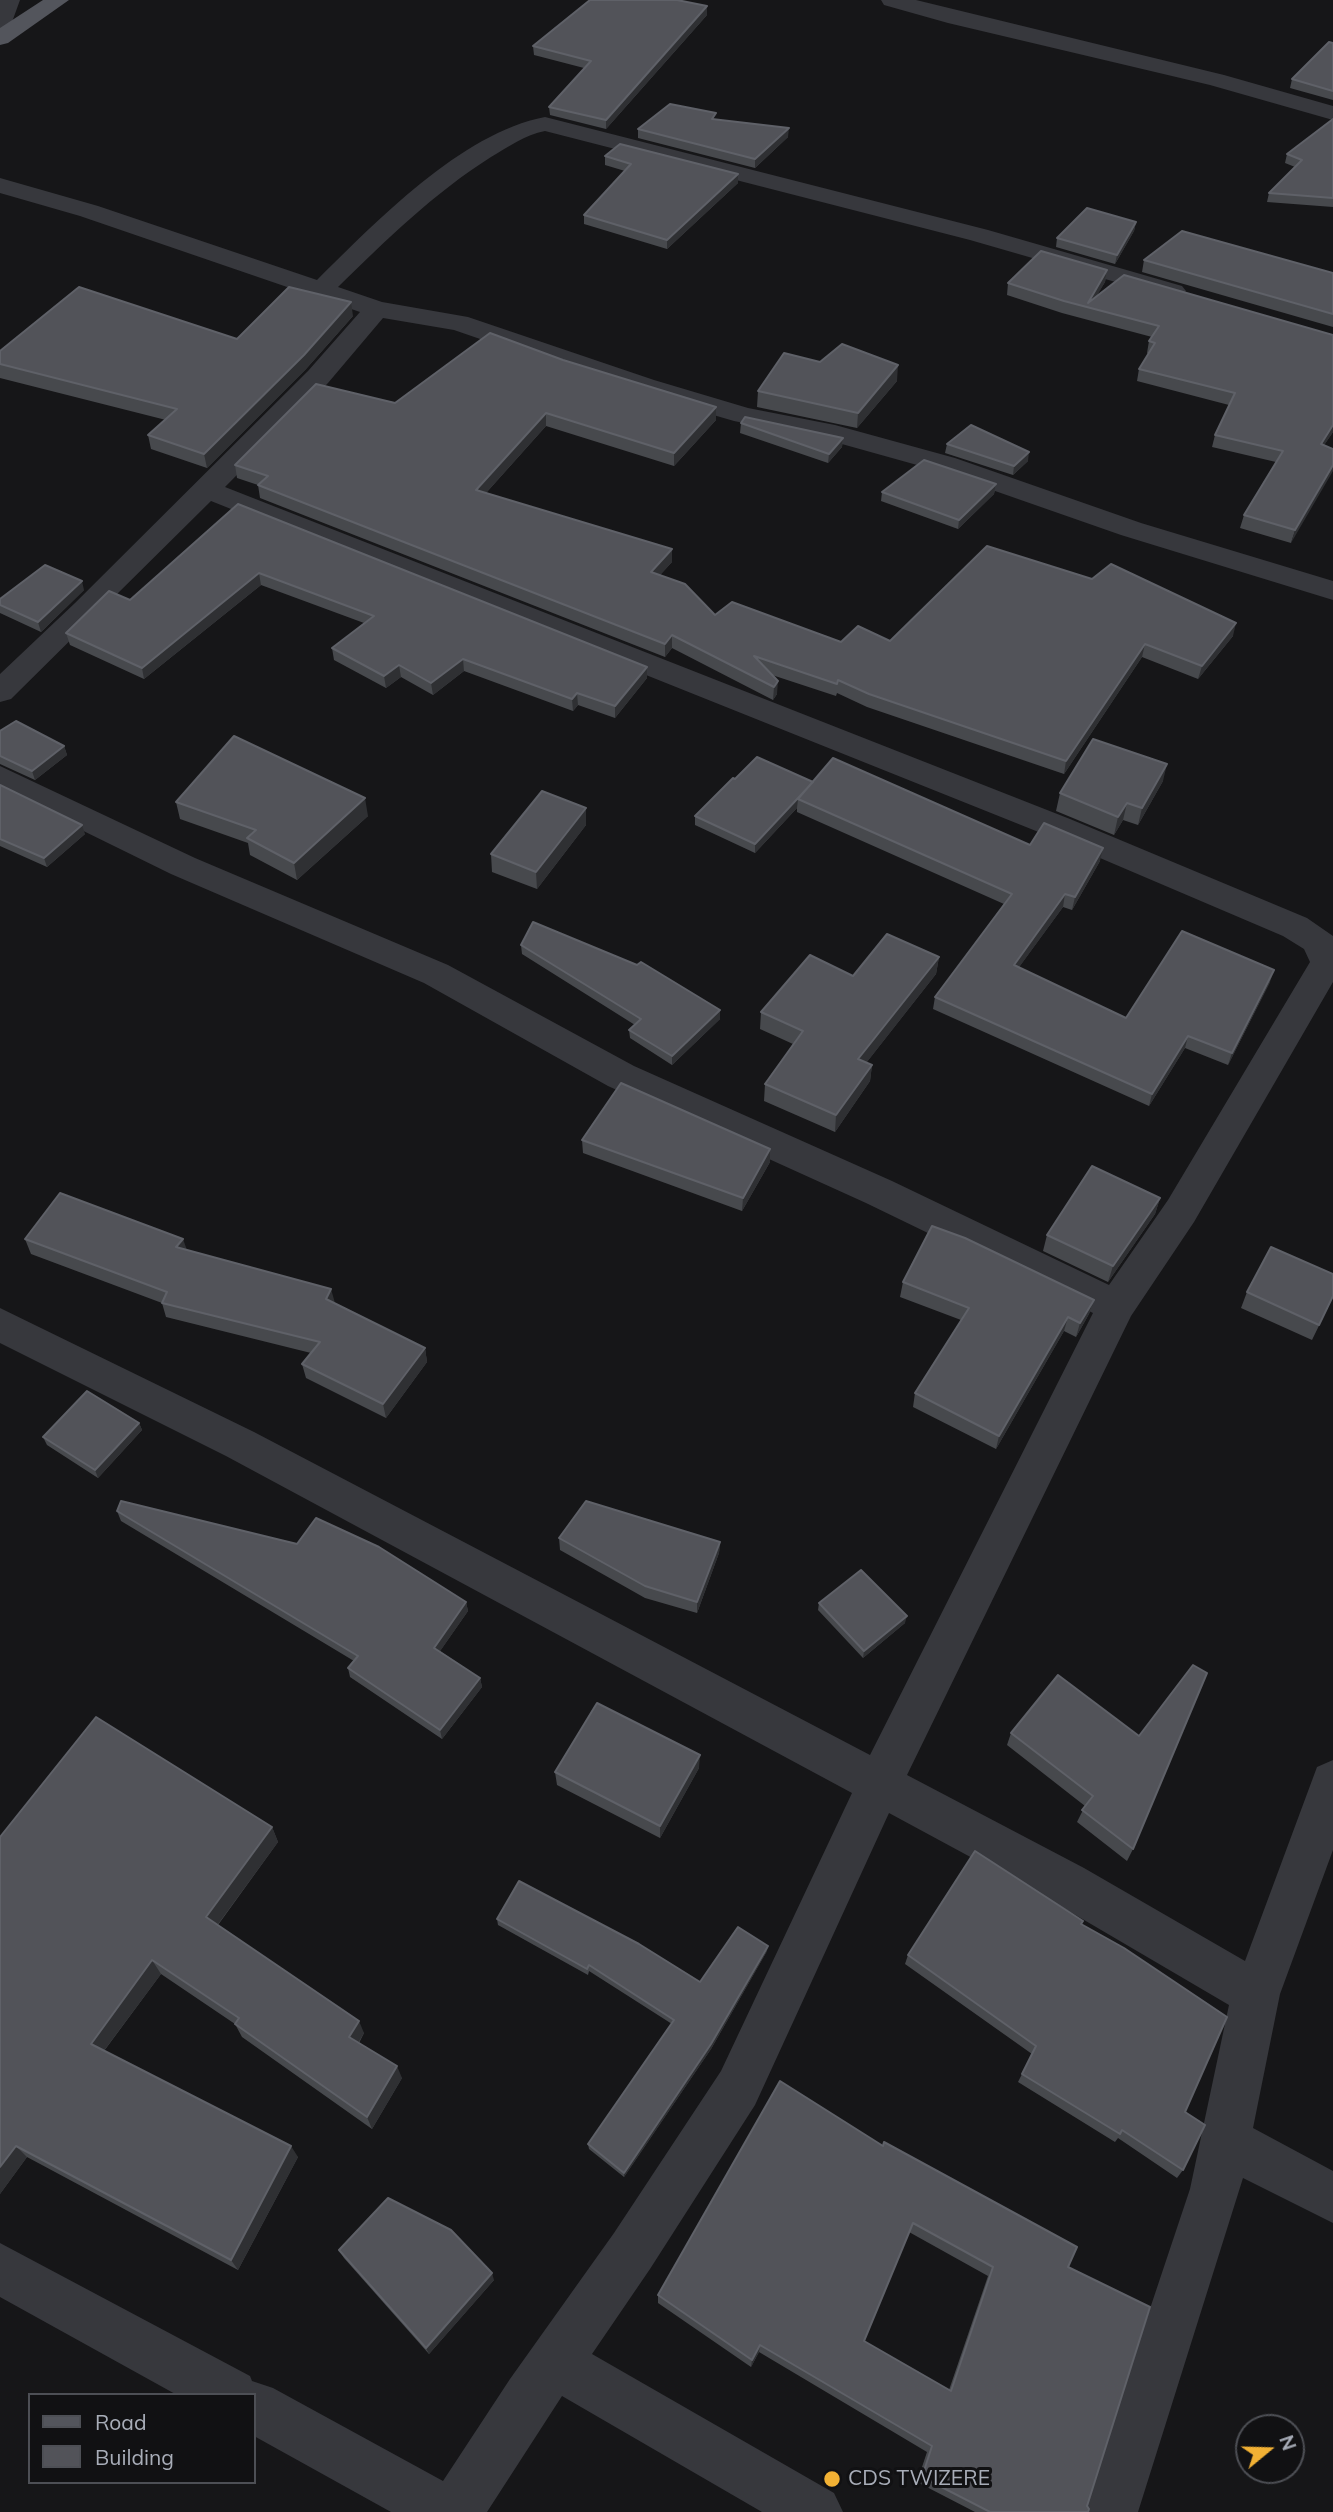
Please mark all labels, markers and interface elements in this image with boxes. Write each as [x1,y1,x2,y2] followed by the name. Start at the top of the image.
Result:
[28,2393,256,2484] legend
[95,2409,146,2435] text: Road
[1235,2414,1305,2484] north arrow
[1274,2432,1302,2454] text: N
[95,2444,174,2470] text: Building
[848,2466,990,2492] place label: CDS TWIZERE
[822,2469,842,2489] marker: CDS TWIZERE

